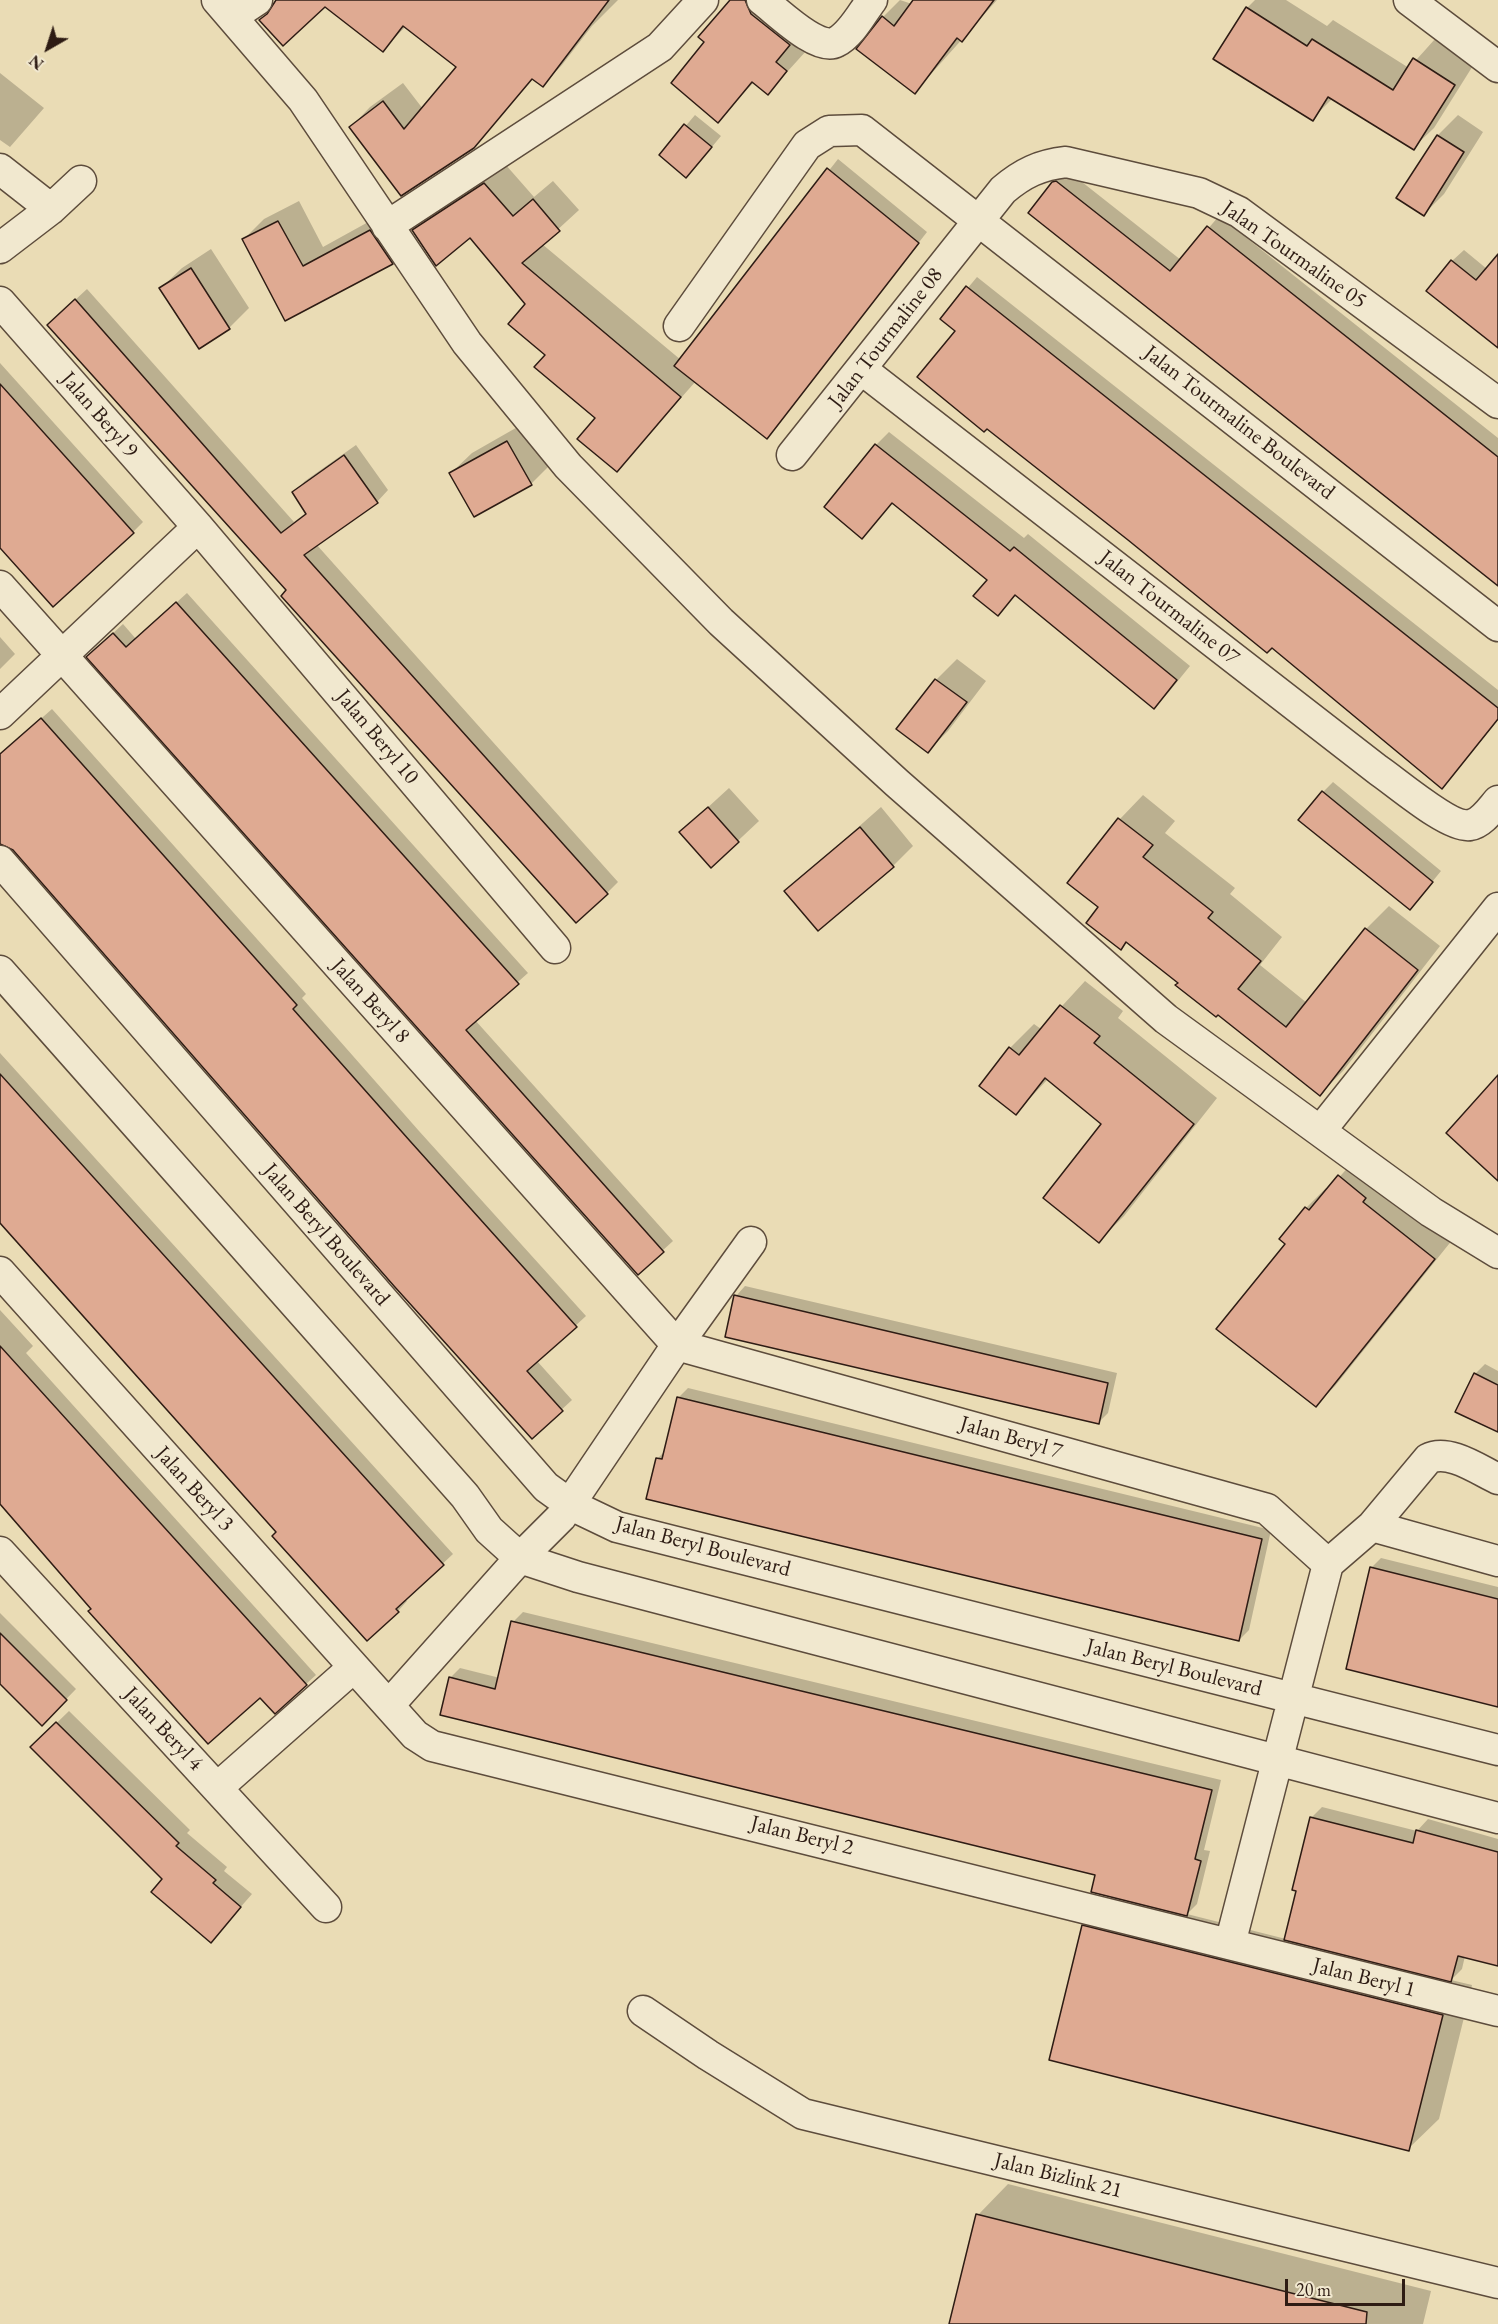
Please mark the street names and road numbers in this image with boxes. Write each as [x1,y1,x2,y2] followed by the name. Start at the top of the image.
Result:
[1216,195,1372,315] street label: Jalan Tourmaline 05
[823,263,949,413] street label: Jalan Tourmaline 08
[1138,340,1340,506] street label: Jalan Tourmaline Boulevard
[55,367,143,463] street label: Jalan Beryl 9
[1094,545,1244,671] street label: Jalan Tourmaline 07
[330,684,424,790] street label: Jalan Beryl 10
[325,953,415,1049] street label: Jalan Beryl 8
[257,1158,395,1312] street label: Jalan Beryl Boulevard
[957,1411,1065,1465] street label: Jalan Beryl 7
[149,1441,239,1537] street label: Jalan Beryl 3
[612,1511,794,1583] street label: Jalan Beryl Boulevard
[1083,1633,1265,1703] street label: Jalan Beryl Boulevard
[118,1682,208,1776] street label: Jalan Beryl 4
[748,1810,856,1862] street label: Jalan Beryl 2
[1310,1952,1418,2004] street label: Jalan Beryl 1
[991,2147,1125,2205] street label: Jalan Bizlink 21

